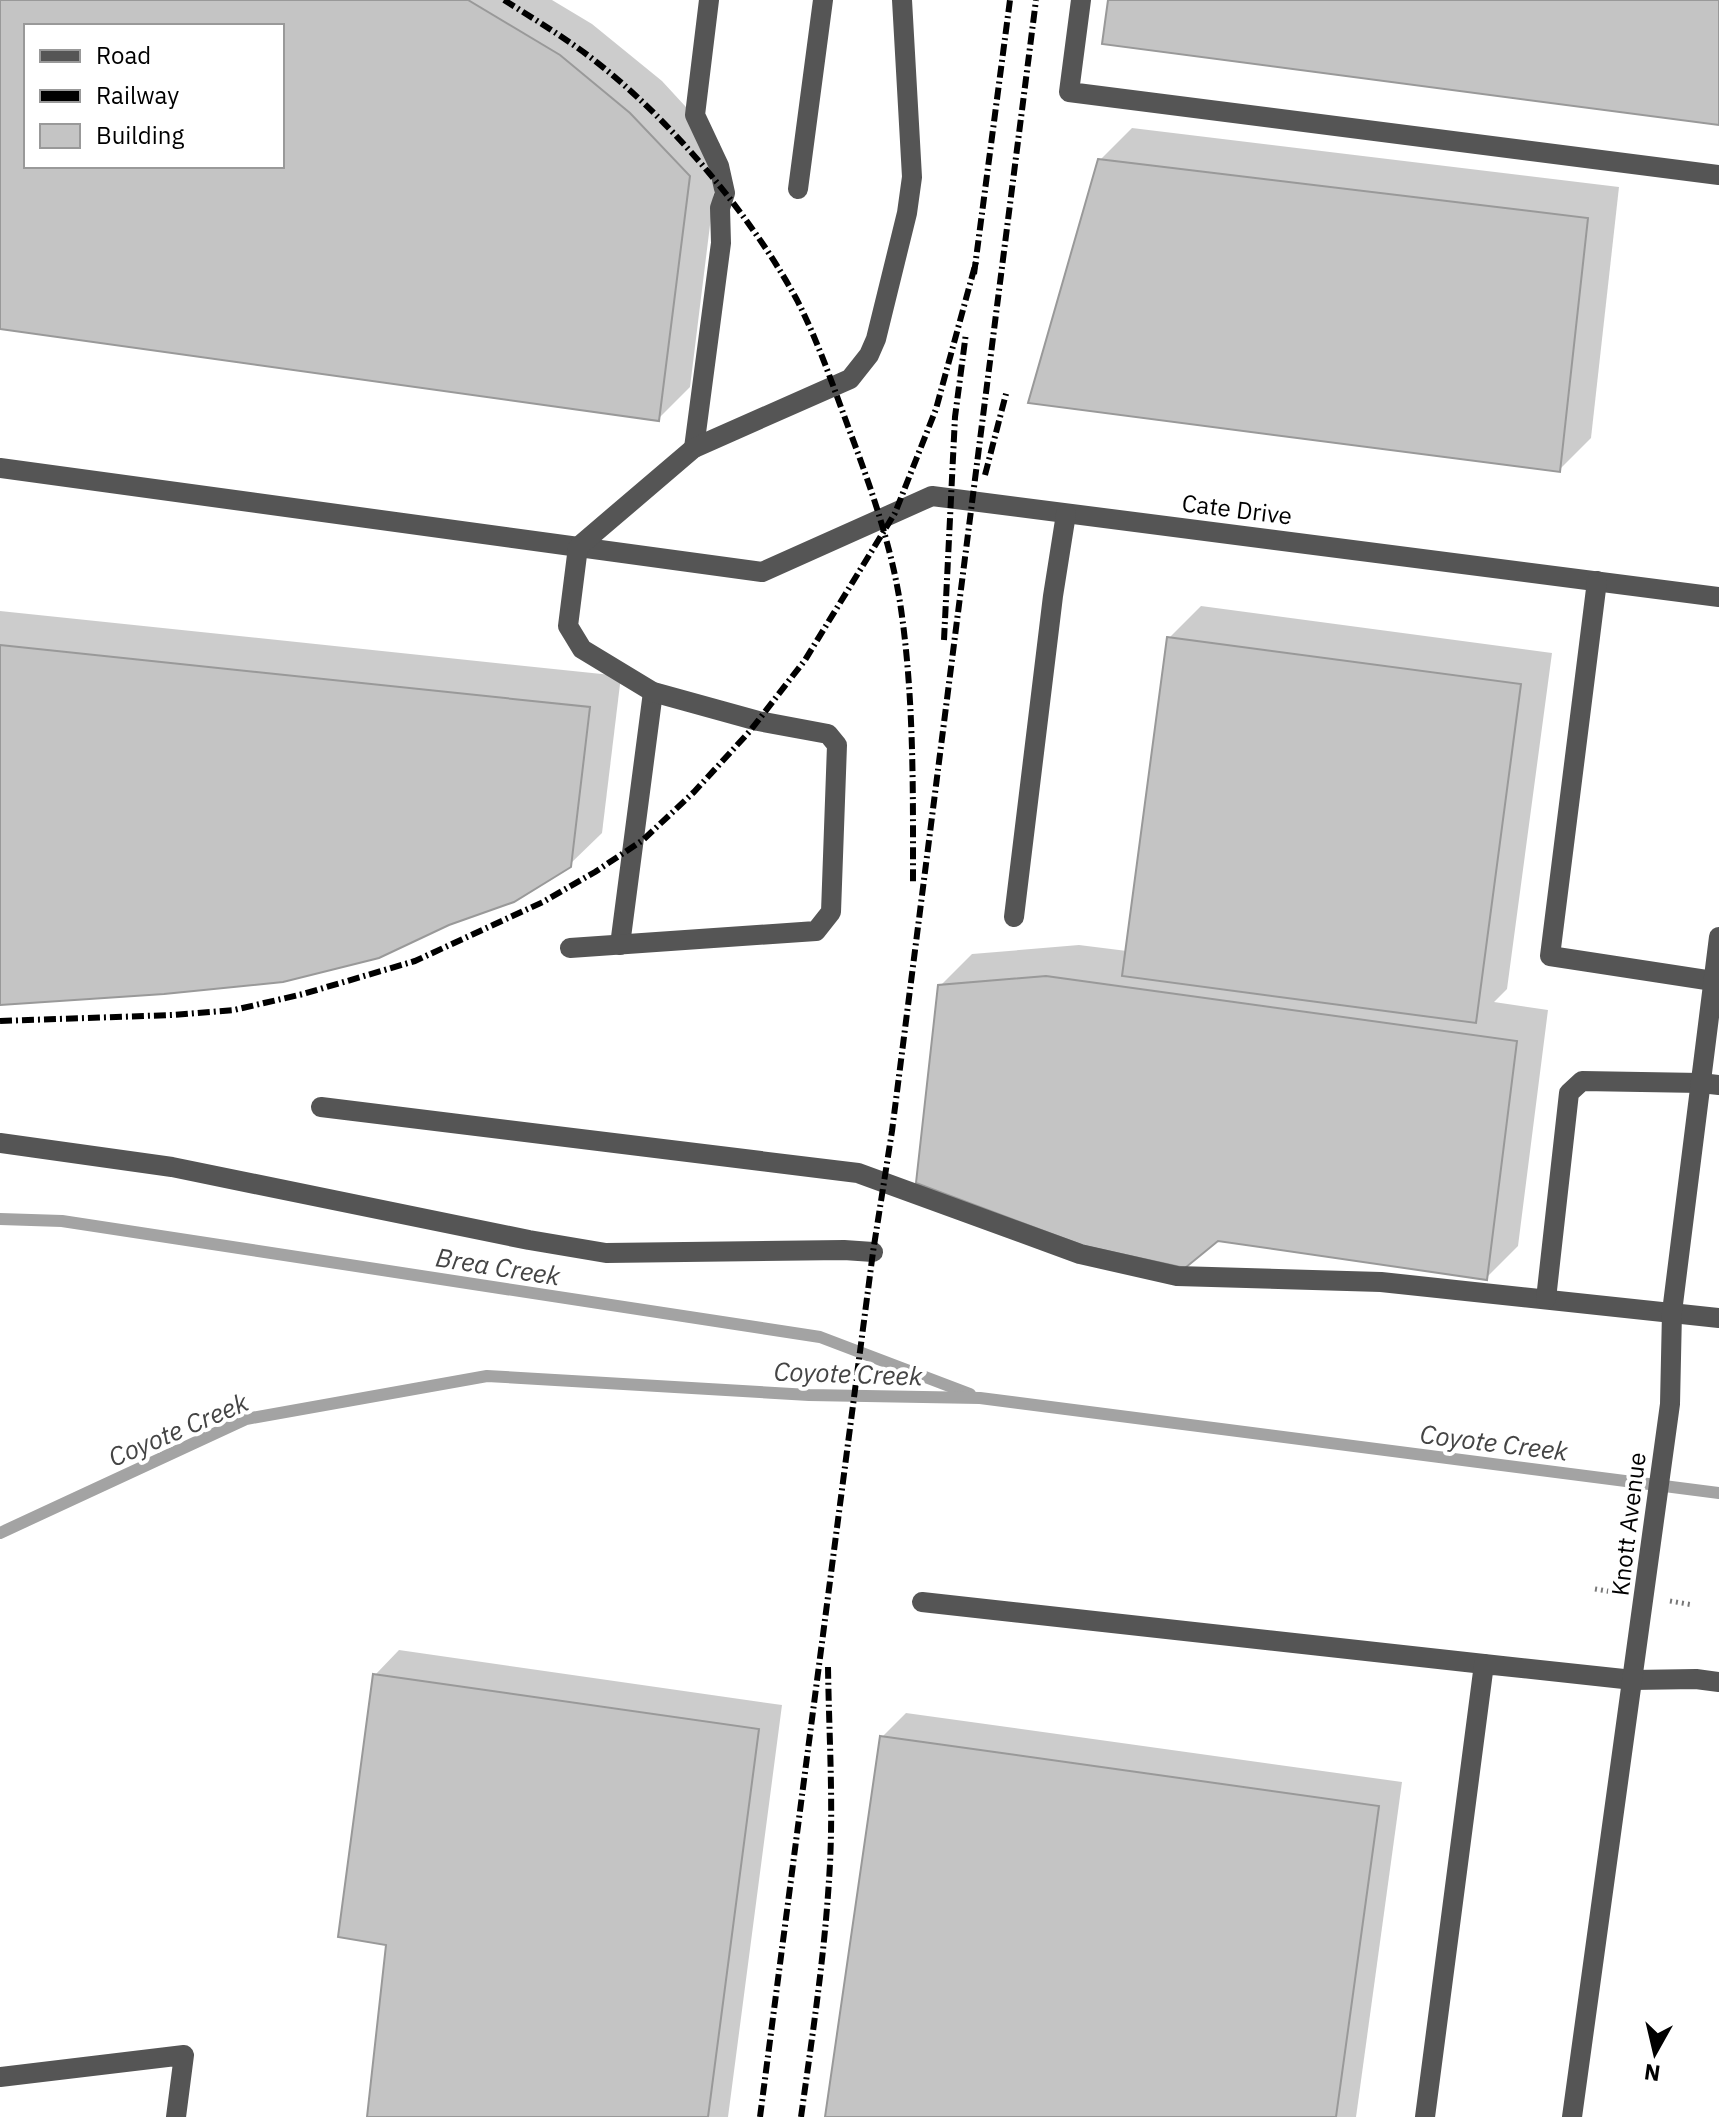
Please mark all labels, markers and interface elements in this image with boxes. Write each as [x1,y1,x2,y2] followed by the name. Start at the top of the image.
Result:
[24,24,284,168] legend
[96,39,151,71] text: Road
[96,79,179,111] text: Railway
[96,119,184,151] text: Building
[1180,486,1294,532] street label: Cate Drive
[433,1239,563,1293] water label: Brea Creek
[773,1353,923,1393] water label: Coyote Creek
[103,1384,253,1474] water label: Coyote Creek
[1418,1416,1570,1468] water label: Coyote Creek
[1603,1450,1653,1598] street label: Knott Avenue
[1615,2013,1695,2093] north arrow
[1642,2058,1662,2089] text: N

